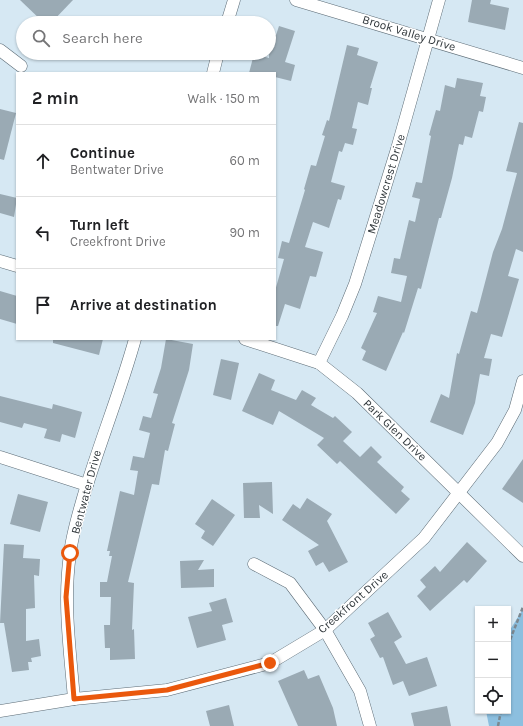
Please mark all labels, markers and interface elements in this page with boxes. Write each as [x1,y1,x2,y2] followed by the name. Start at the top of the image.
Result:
[361,12,457,54] street label: Brook Valley Drive
[16,16,276,60] search box
[30,27,52,49] icon: search
[62,29,143,47] text: Search here
[32,88,79,108] text: 2 min
[188,91,260,106] text: Walk · 150 m
[364,132,408,236] street label: Meadowcrest Drive
[70,144,135,162] text: Continue
[32,150,54,172] icon: ahead
[230,153,260,168] text: 60 m
[70,162,164,177] text: Bentwater Drive
[70,216,129,234] text: Turn left
[32,222,54,244] icon: left
[229,225,260,240] text: 90 m
[70,234,166,249] text: Creekfront Drive
[32,294,54,316] icon: arrive
[70,296,217,314] text: Arrive at destination
[360,396,430,464] street label: Park Glen Drive
[68,448,104,536] street label: Bentwater Drive
[61,544,79,562] route start
[315,568,391,636] street label: Creekfront Drive
[475,606,511,714] map controls
[475,606,511,642] button: +
[475,642,511,678] button: −
[261,654,279,672] route end
[475,678,511,714] button: locate

